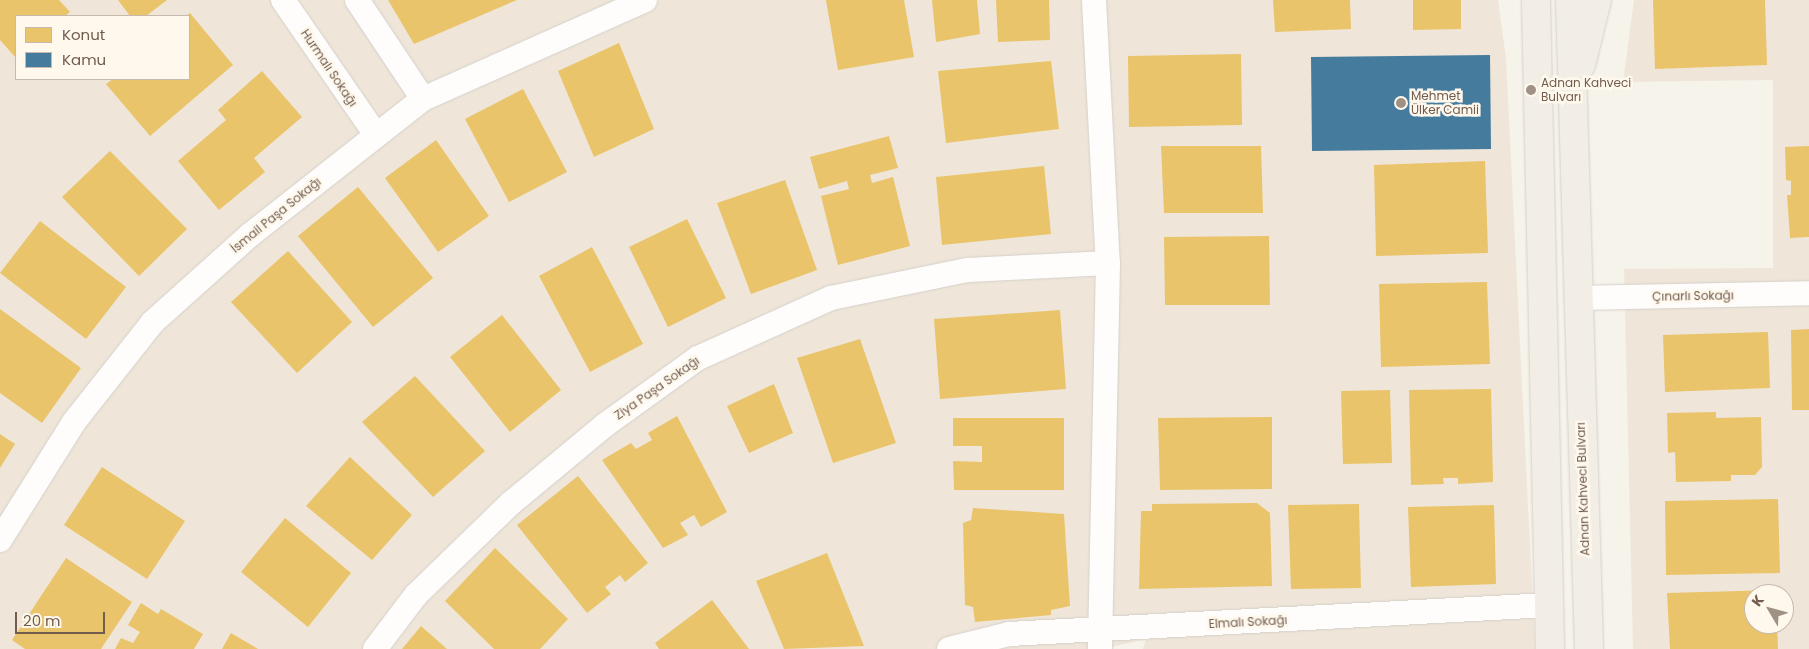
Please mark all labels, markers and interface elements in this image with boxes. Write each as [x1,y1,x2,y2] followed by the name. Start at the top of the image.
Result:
[15,15,190,80] legend
[62,24,105,45] text: Konut
[298,27,360,109] street label: Hurmalı Sokağı
[62,49,106,70] text: Kamu
[1541,76,1631,104] place label: Adnan Kahveci Bulvarı
[1525,84,1537,96] marker: Adnan Kahveci Bulvarı
[1411,89,1479,117] place label: Mehmet Ülker Camii
[1395,97,1407,109] marker: Mehmet Ülker Camii
[228,174,324,256] street label: İsmail Paşa Sokağı
[1652,288,1734,304] street label: Çınarlı Sokağı
[612,353,702,423] street label: Ziya Paşa Sokağı
[1573,422,1593,556] street label: Adnan Kahveci Bulvarı
[1744,584,1794,634] north arrow
[1747,591,1769,610] text: K
[18,602,108,634] scale bar
[23,610,61,631] text: 20 m
[1208,613,1288,631] street label: Elmalı Sokağı

